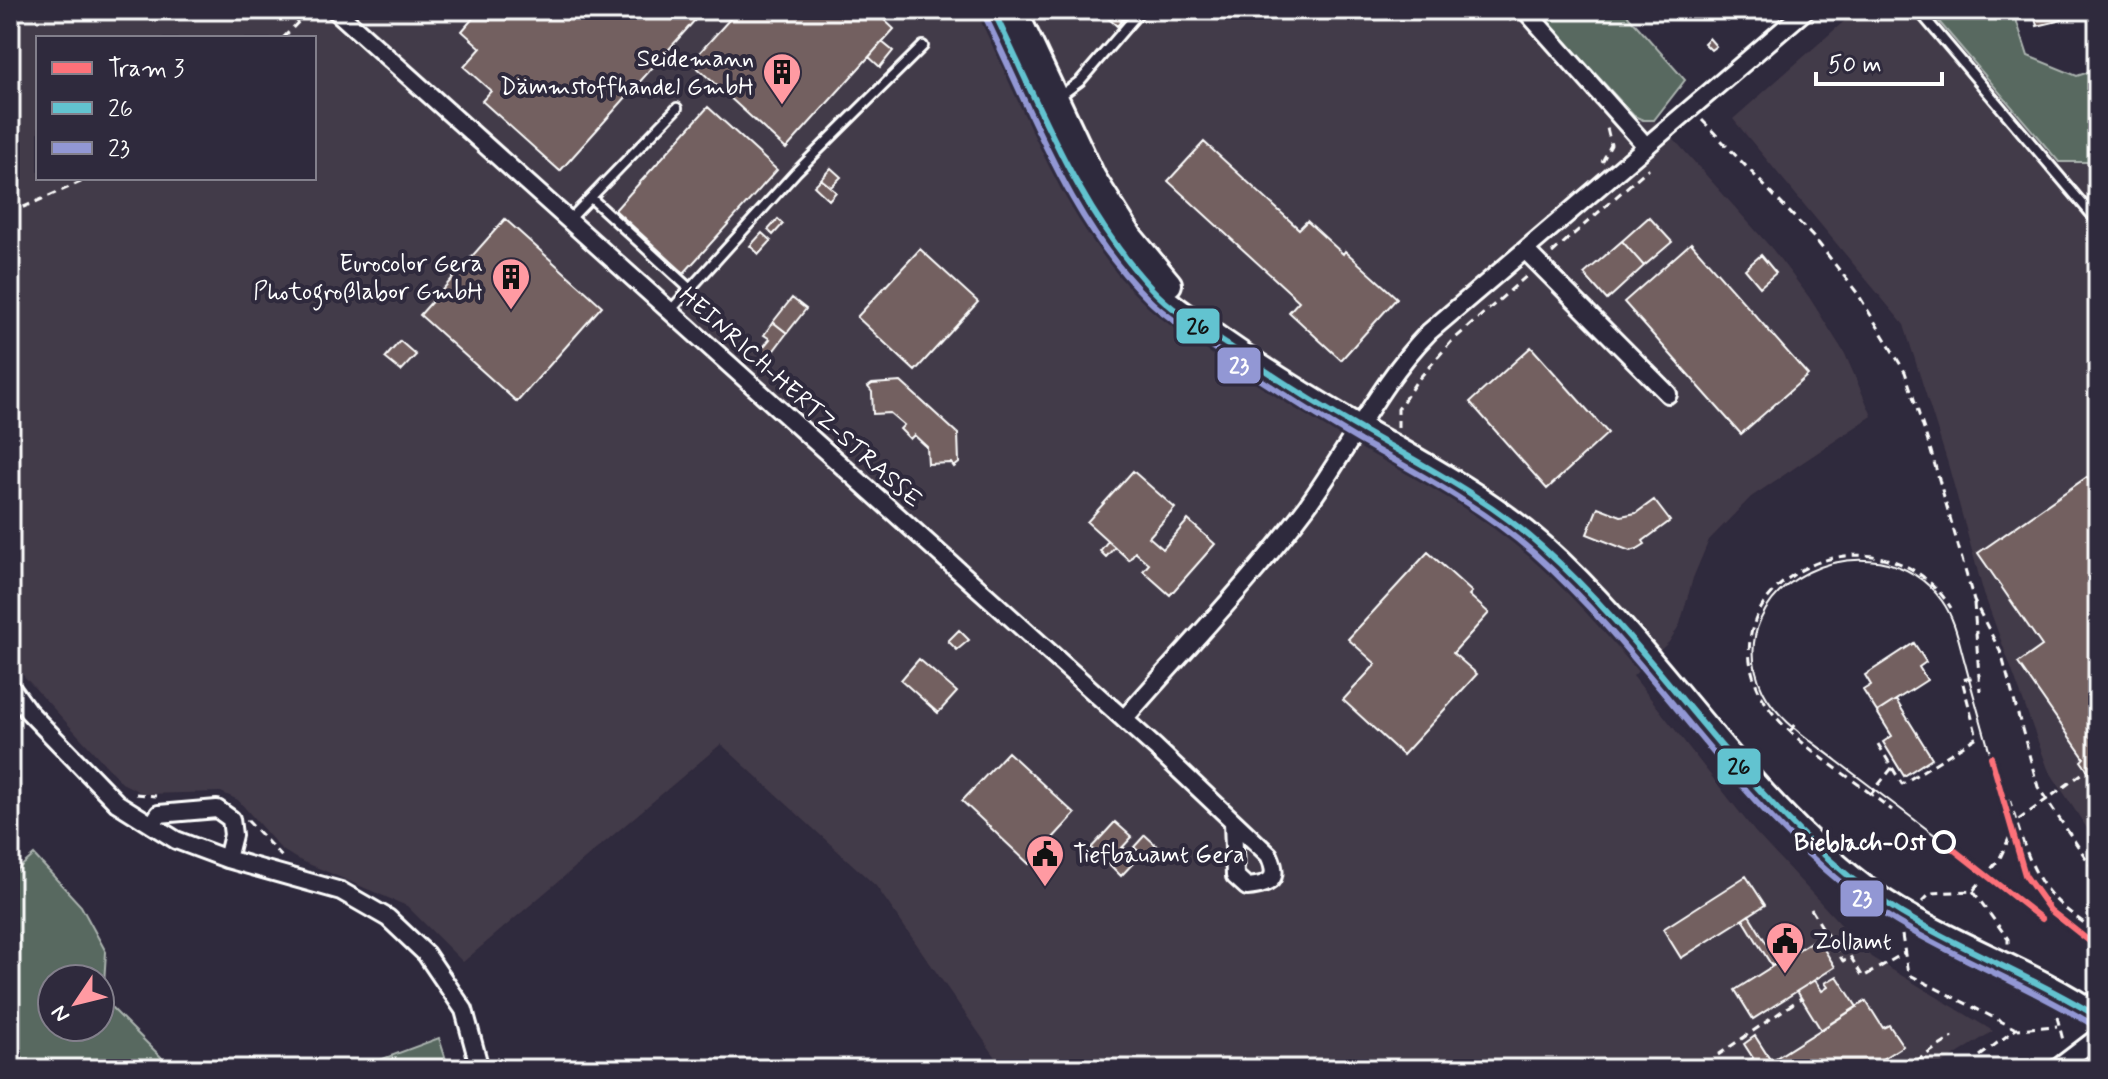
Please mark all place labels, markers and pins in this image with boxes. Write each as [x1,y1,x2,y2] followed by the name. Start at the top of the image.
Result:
[500,44,754,103] place label: Seidemann Dämmstoffhandel GmbH
[761,51,803,106] building icon: Seidemann Dämmstoffhandel GmbH
[253,249,483,311] place label: Eurocolor Gera Photogroßlabor GmbH
[490,256,532,311] building icon: Eurocolor Gera Photogroßlabor GmbH
[1794,828,1926,859] place label: Bieblach-Ost
[1933,831,1955,853] marker: Bieblach-Ost
[1024,833,1066,888] public building icon: Tiefbauamt Gera
[1073,840,1245,871] place label: Tiefbauamt Gera
[1764,920,1806,975] public building icon: Zollamt
[1813,927,1892,958] place label: Zollamt

